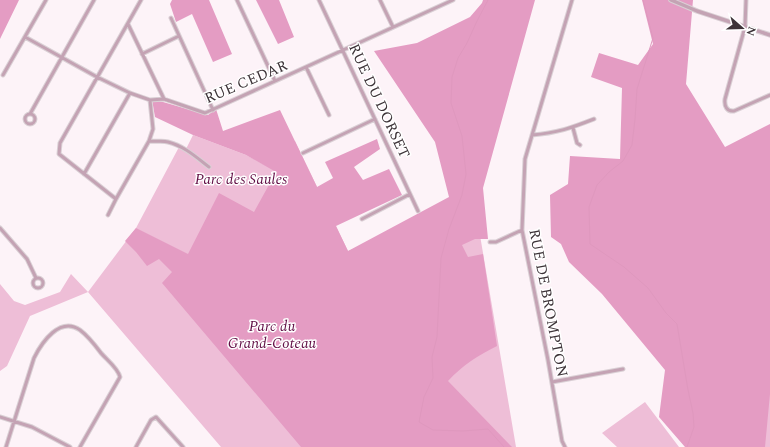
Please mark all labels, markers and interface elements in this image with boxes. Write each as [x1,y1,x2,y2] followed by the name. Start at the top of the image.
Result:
[722,8,762,48] north arrow
[741,24,760,38] text: N
[342,40,416,162] street label: RUE DU DORSET
[201,54,291,110] street label: RUE CEDAR
[195,168,288,191] park label: Parc des Saules
[522,227,574,379] street label: RUE DE BROMPTON
[228,315,316,355] park label: Parc du Grand-Coteau

